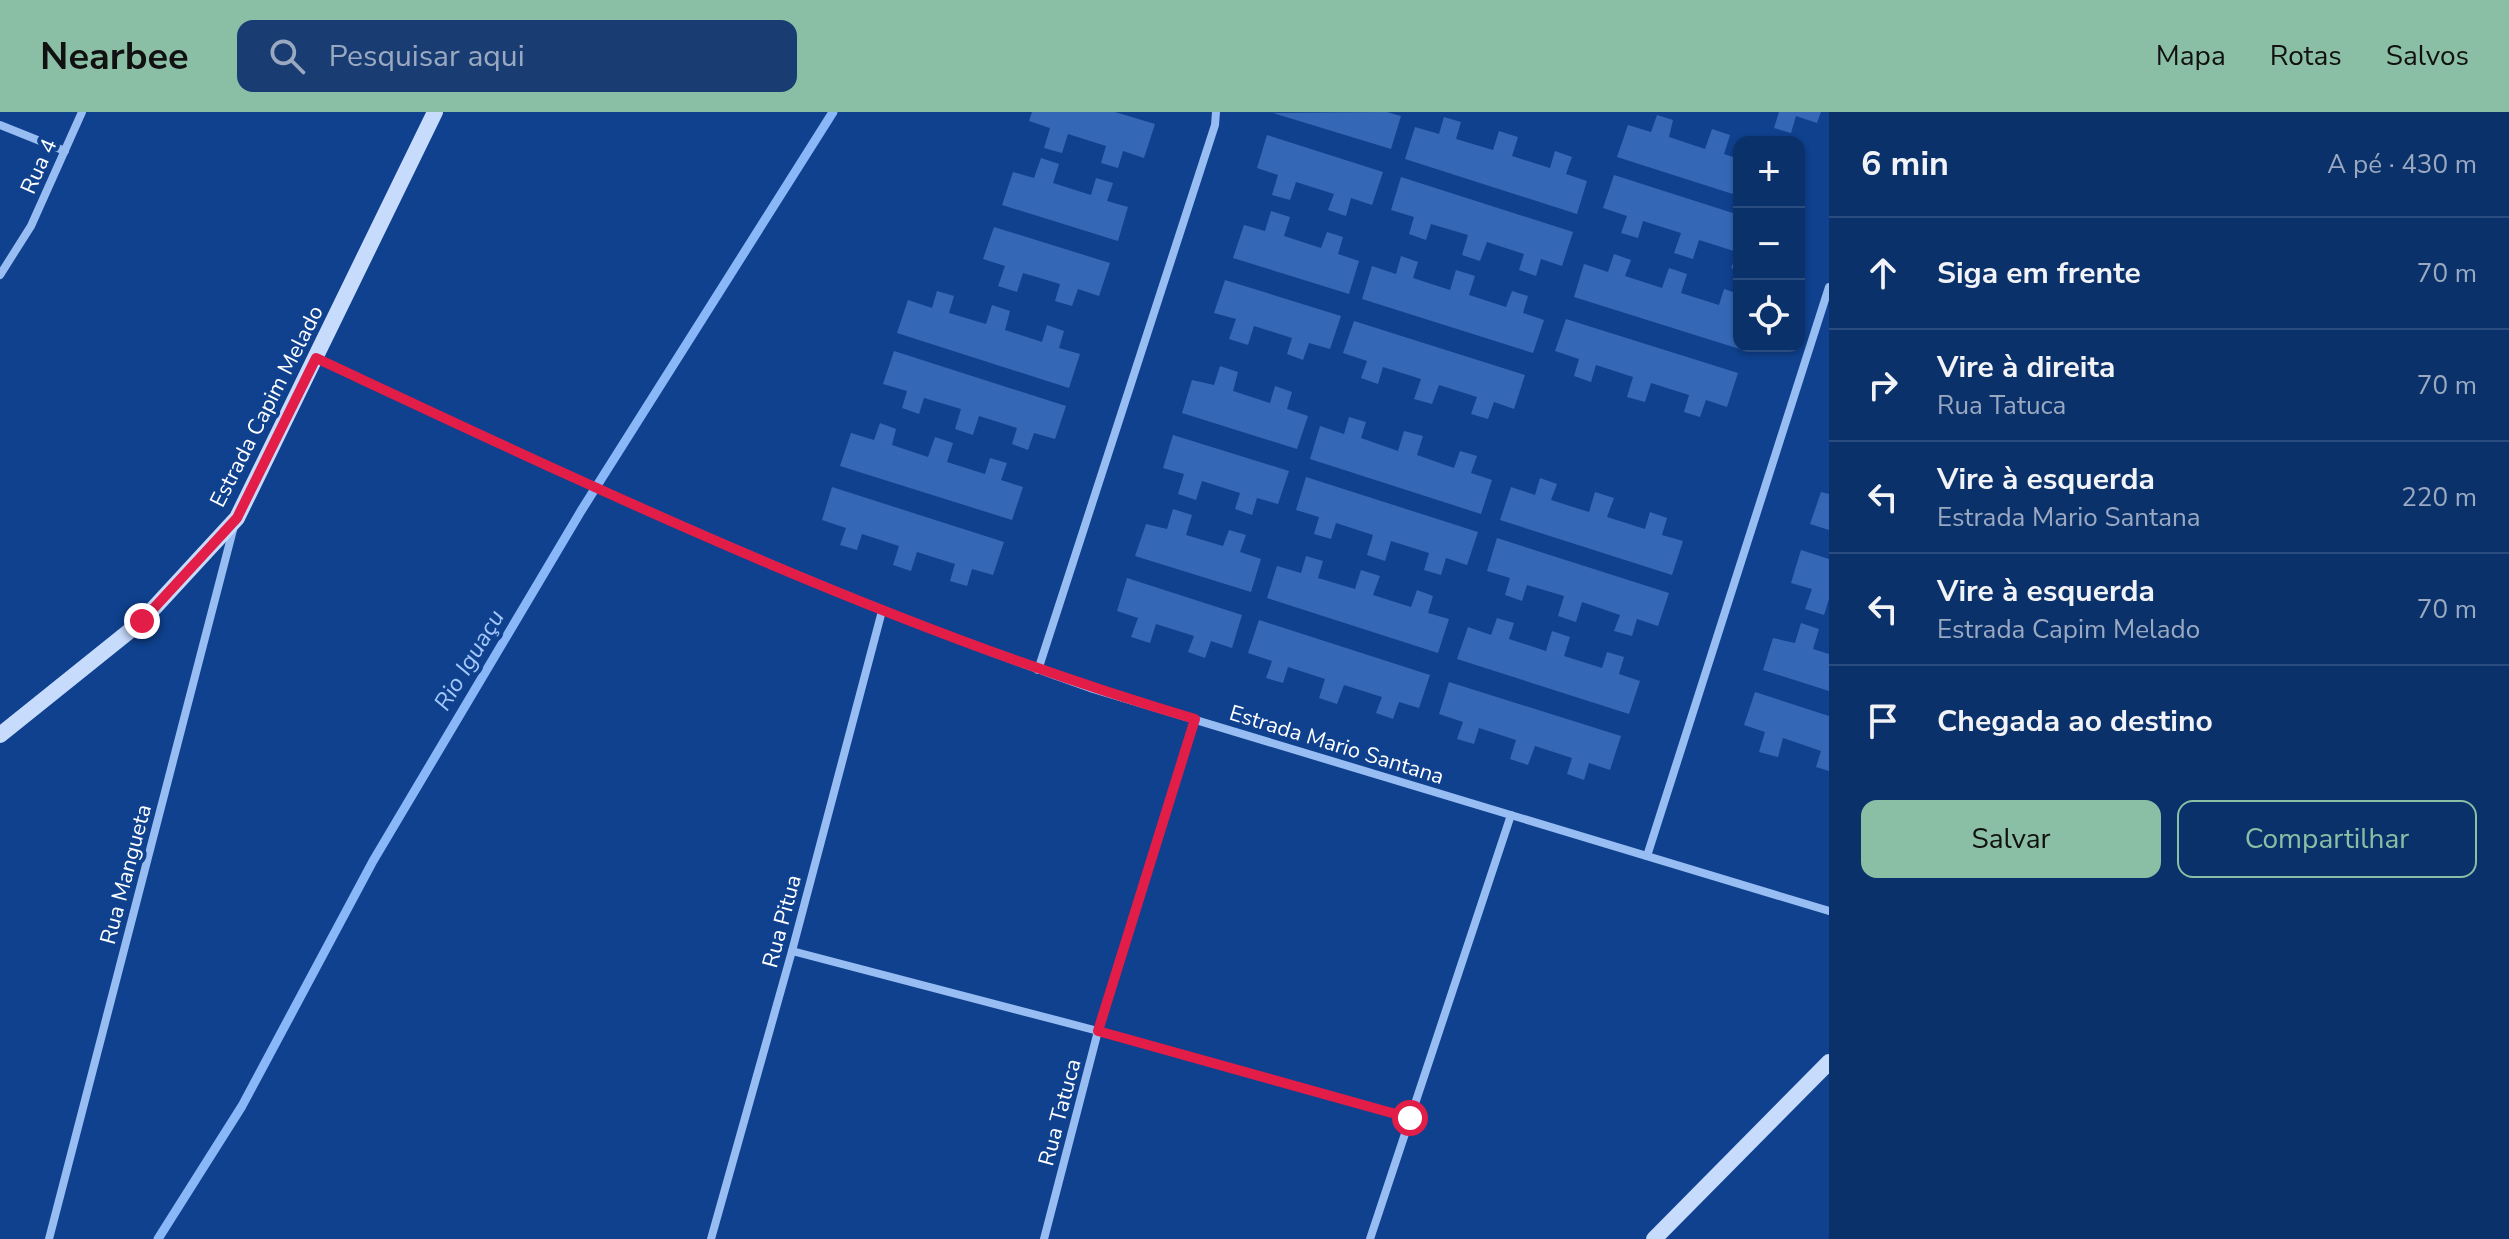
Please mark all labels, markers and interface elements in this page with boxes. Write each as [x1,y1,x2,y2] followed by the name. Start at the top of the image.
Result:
[237,20,797,92] search box
[40,31,189,82] text: Nearbee
[265,34,309,78] icon: search
[329,36,525,77] text: Pesquisar aqui
[2156,37,2226,75] text: Mapa
[2270,37,2342,75] text: Rotas
[2386,37,2469,75] text: Salvos
[14,134,64,199] street label: Rua 4
[1733,136,1805,352] map controls
[1733,136,1805,208] button: +
[1861,141,1949,187] text: 6 min
[2327,147,2477,182] text: A pé · 430 m
[1733,208,1805,280] button: −
[1861,251,1905,295] icon: ahead
[1937,253,2141,294] text: Siga em frente
[2417,256,2477,291] text: 70 m
[1733,280,1805,352] button: locate
[203,300,331,512] street label: Estrada Capim Melado
[1937,347,2115,388] text: Vire à direita
[1861,363,1905,407] icon: right
[2417,368,2477,403] text: 70 m
[1937,388,2066,423] text: Rua Tatuca
[1937,459,2155,500] text: Vire à esquerda
[1861,475,1905,519] icon: left
[2401,480,2477,515] text: 220 m
[1937,500,2200,535] text: Estrada Mario Santana
[1937,571,2155,612] text: Vire à esquerda
[1861,587,1905,631] icon: left
[2417,592,2477,627] text: 70 m
[124,603,160,639] route end
[426,604,512,716] water label: Rio Iguaçu
[1937,612,2200,647] text: Estrada Capim Melado
[1226,698,1448,792] street label: Estrada Mario Santana
[1861,699,1905,743] icon: arrive
[1937,701,2213,742] text: Chegada ao destino
[1861,800,2161,878] button: Salvar
[2177,800,2477,878] button: Compartilhar
[93,801,159,948] street label: Rua Mangueta
[755,871,809,971] street label: Rua Pitua
[1031,1056,1089,1169] street label: Rua Tatuca
[1392,1100,1428,1136] route start

